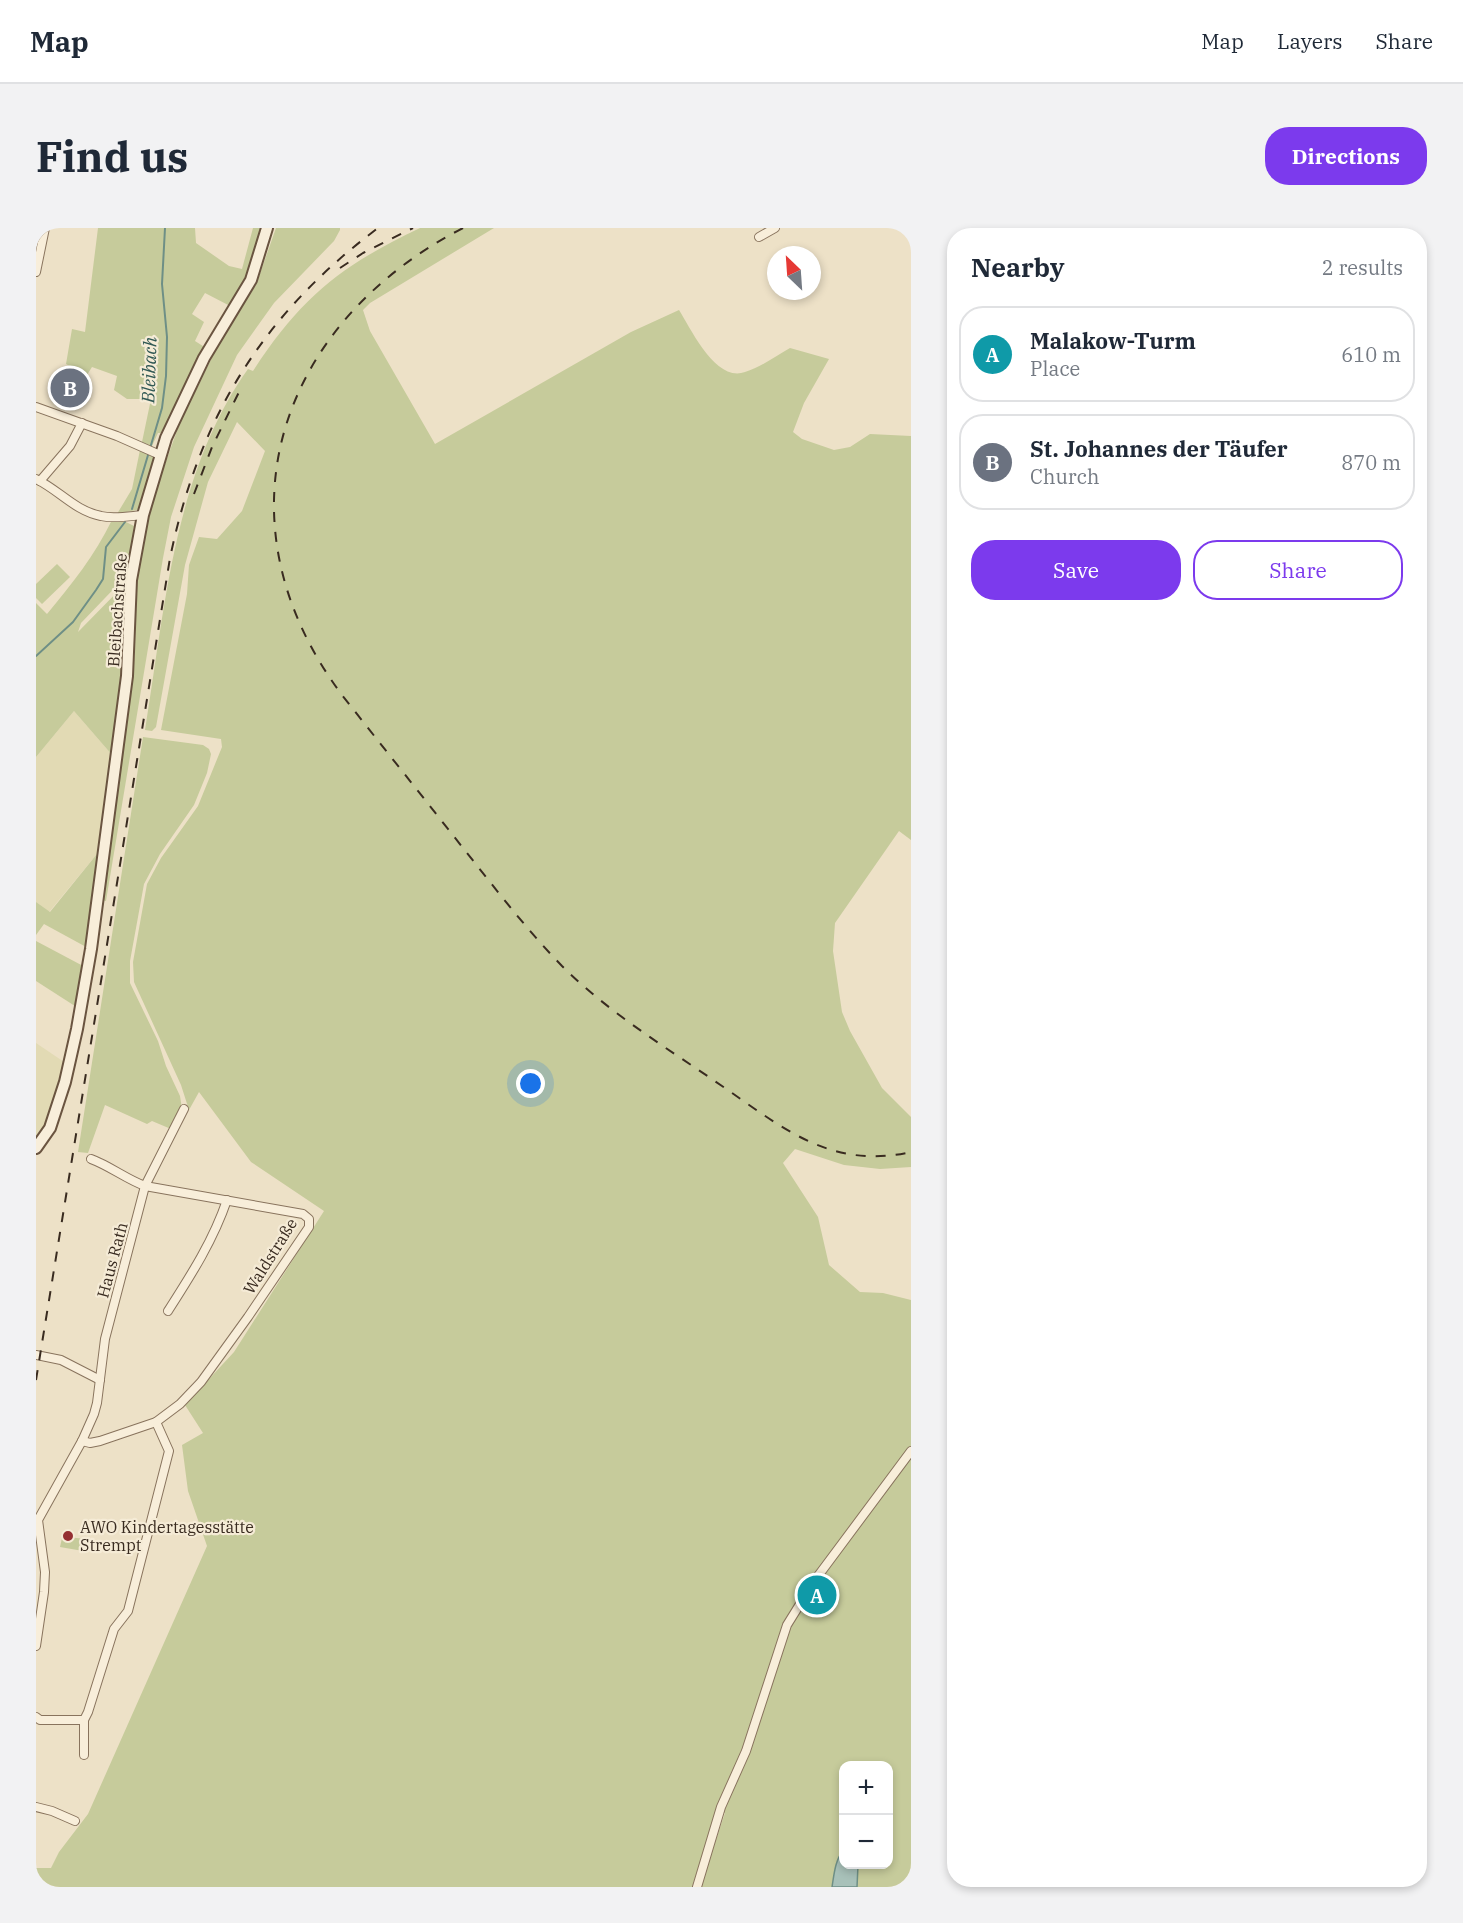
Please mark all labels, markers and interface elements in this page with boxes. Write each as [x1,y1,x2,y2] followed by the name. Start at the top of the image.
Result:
[30,23,89,60] text: Map
[1201,27,1244,55] text: Map
[1277,27,1343,55] text: Layers
[1376,27,1433,55] text: Share
[1265,127,1427,185] button: Directions
[36,129,188,184] text: Find us
[767,246,821,300] north arrow
[971,250,1065,284] text: Nearby
[1322,254,1403,281] text: 2 results
[1030,326,1196,355] text: Malakow-Turm
[136,336,162,405] water label: Bleibach
[986,341,999,368] text: A
[1341,341,1401,368] text: 610 m
[1030,355,1080,382] text: Place
[51,366,90,410] pin: B
[1030,434,1288,463] text: St. Johannes der Täufer
[985,449,1000,476] text: B
[1341,449,1401,476] text: 870 m
[1030,463,1100,490] text: Church
[971,540,1181,600] button: Save
[1193,540,1403,600] button: Share
[103,553,131,667] street label: Bleibachstraße
[516,1069,545,1098] your location
[239,1214,301,1298] street label: Waldstraße
[92,1220,132,1300] street label: Haus Rath
[80,1517,254,1555] place label: AWO Kindertagesstätte Strempt
[61,1529,75,1543] marker: AWO Kindertagesstätte Strempt
[798,1572,836,1618] pin: A
[839,1761,893,1869] map controls
[839,1761,893,1815] button: +
[839,1815,893,1869] button: −

